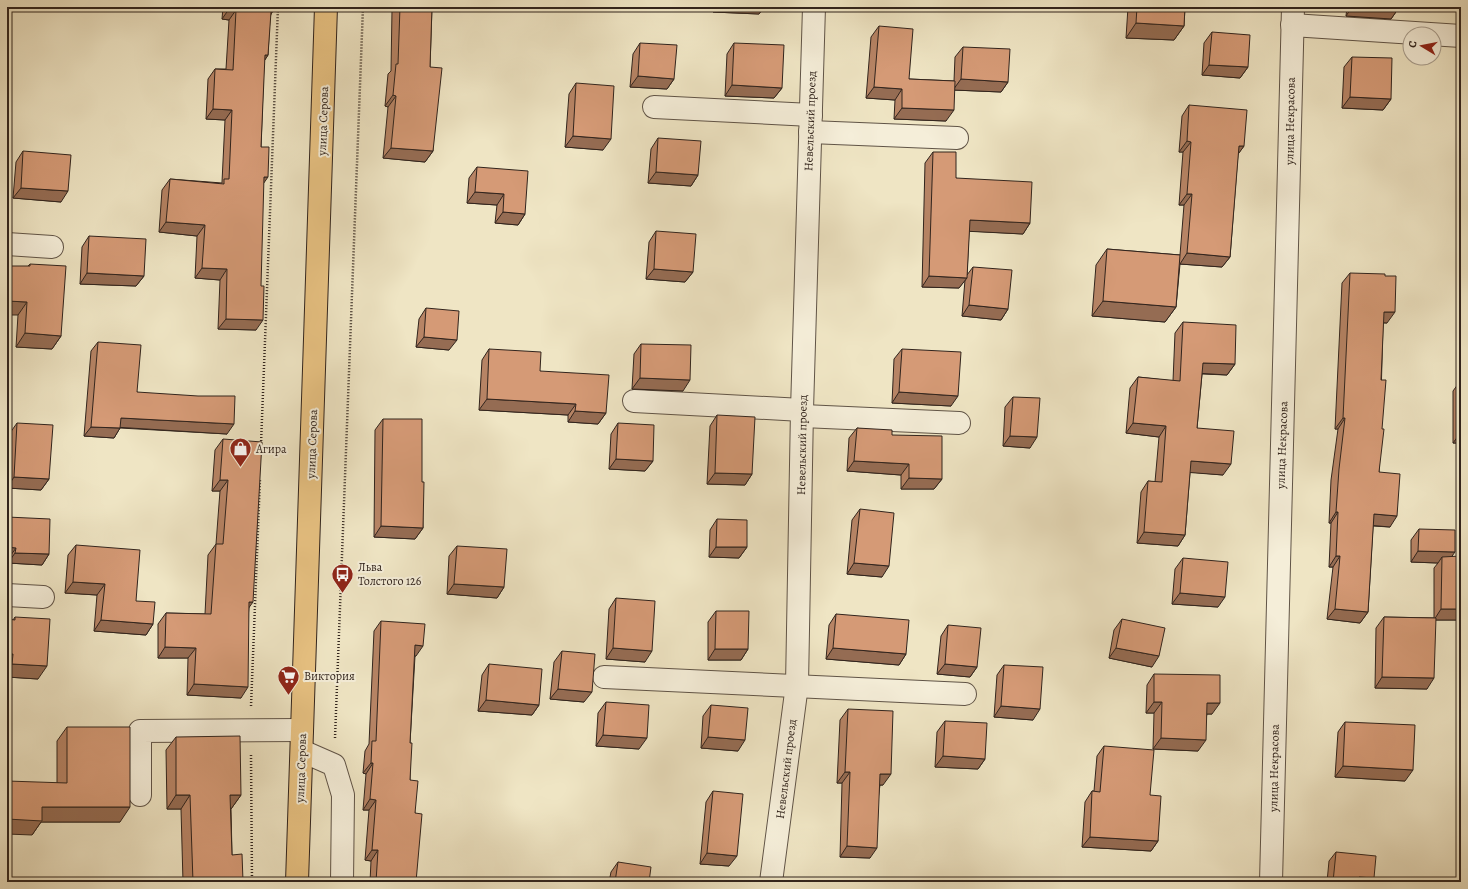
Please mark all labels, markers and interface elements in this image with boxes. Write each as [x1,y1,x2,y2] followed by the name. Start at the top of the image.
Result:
[1402,26,1442,66] north arrow
[1405,39,1421,49] text: С
[800,71,820,171] street label: Невельский проезд
[1281,77,1299,166] street label: улица Некрасова
[314,86,332,157] street label: улица Серова
[793,395,811,495] street label: Невельский проезд
[1272,400,1292,490] street label: улица Некрасова
[303,409,321,480] street label: улица Серова
[227,436,253,469] shop icon: Агира
[255,441,287,457] place label: Агира
[358,559,422,589] place label: Льва Толстого 126
[330,561,356,594] bus stop icon: Льва Толстого 126
[275,663,301,696] supermarket icon: Виктория
[304,668,355,684] place label: Виктория
[772,718,800,820] street label: Невельский проезд
[1265,724,1283,813] street label: улица Некрасова
[292,733,310,804] street label: улица Серова

